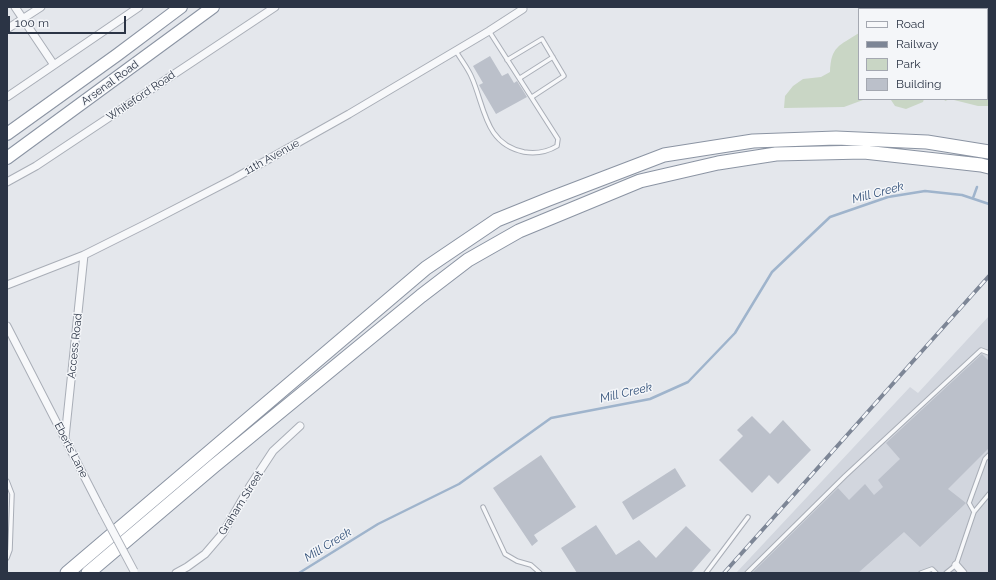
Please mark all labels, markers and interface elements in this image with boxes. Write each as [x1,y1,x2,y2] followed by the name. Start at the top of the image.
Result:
[10,8,128,34] scale bar
[858,8,988,100] legend
[15,16,49,30] text: 100 m
[896,17,925,31] text: Road
[896,37,938,51] text: Railway
[896,57,921,71] text: Park
[79,58,141,108] street label: Arsenal Road
[104,68,178,124] street label: Whiteford Road
[896,77,942,91] text: Building
[242,136,302,178] street label: 11th Avenue
[851,179,905,207] water label: Mill Creek
[65,313,85,379] street label: Access Road
[599,380,653,406] water label: Mill Creek
[51,420,91,480] street label: Eberts Lane
[216,468,266,538] street label: Graham Street
[302,525,354,565] water label: Mill Creek

